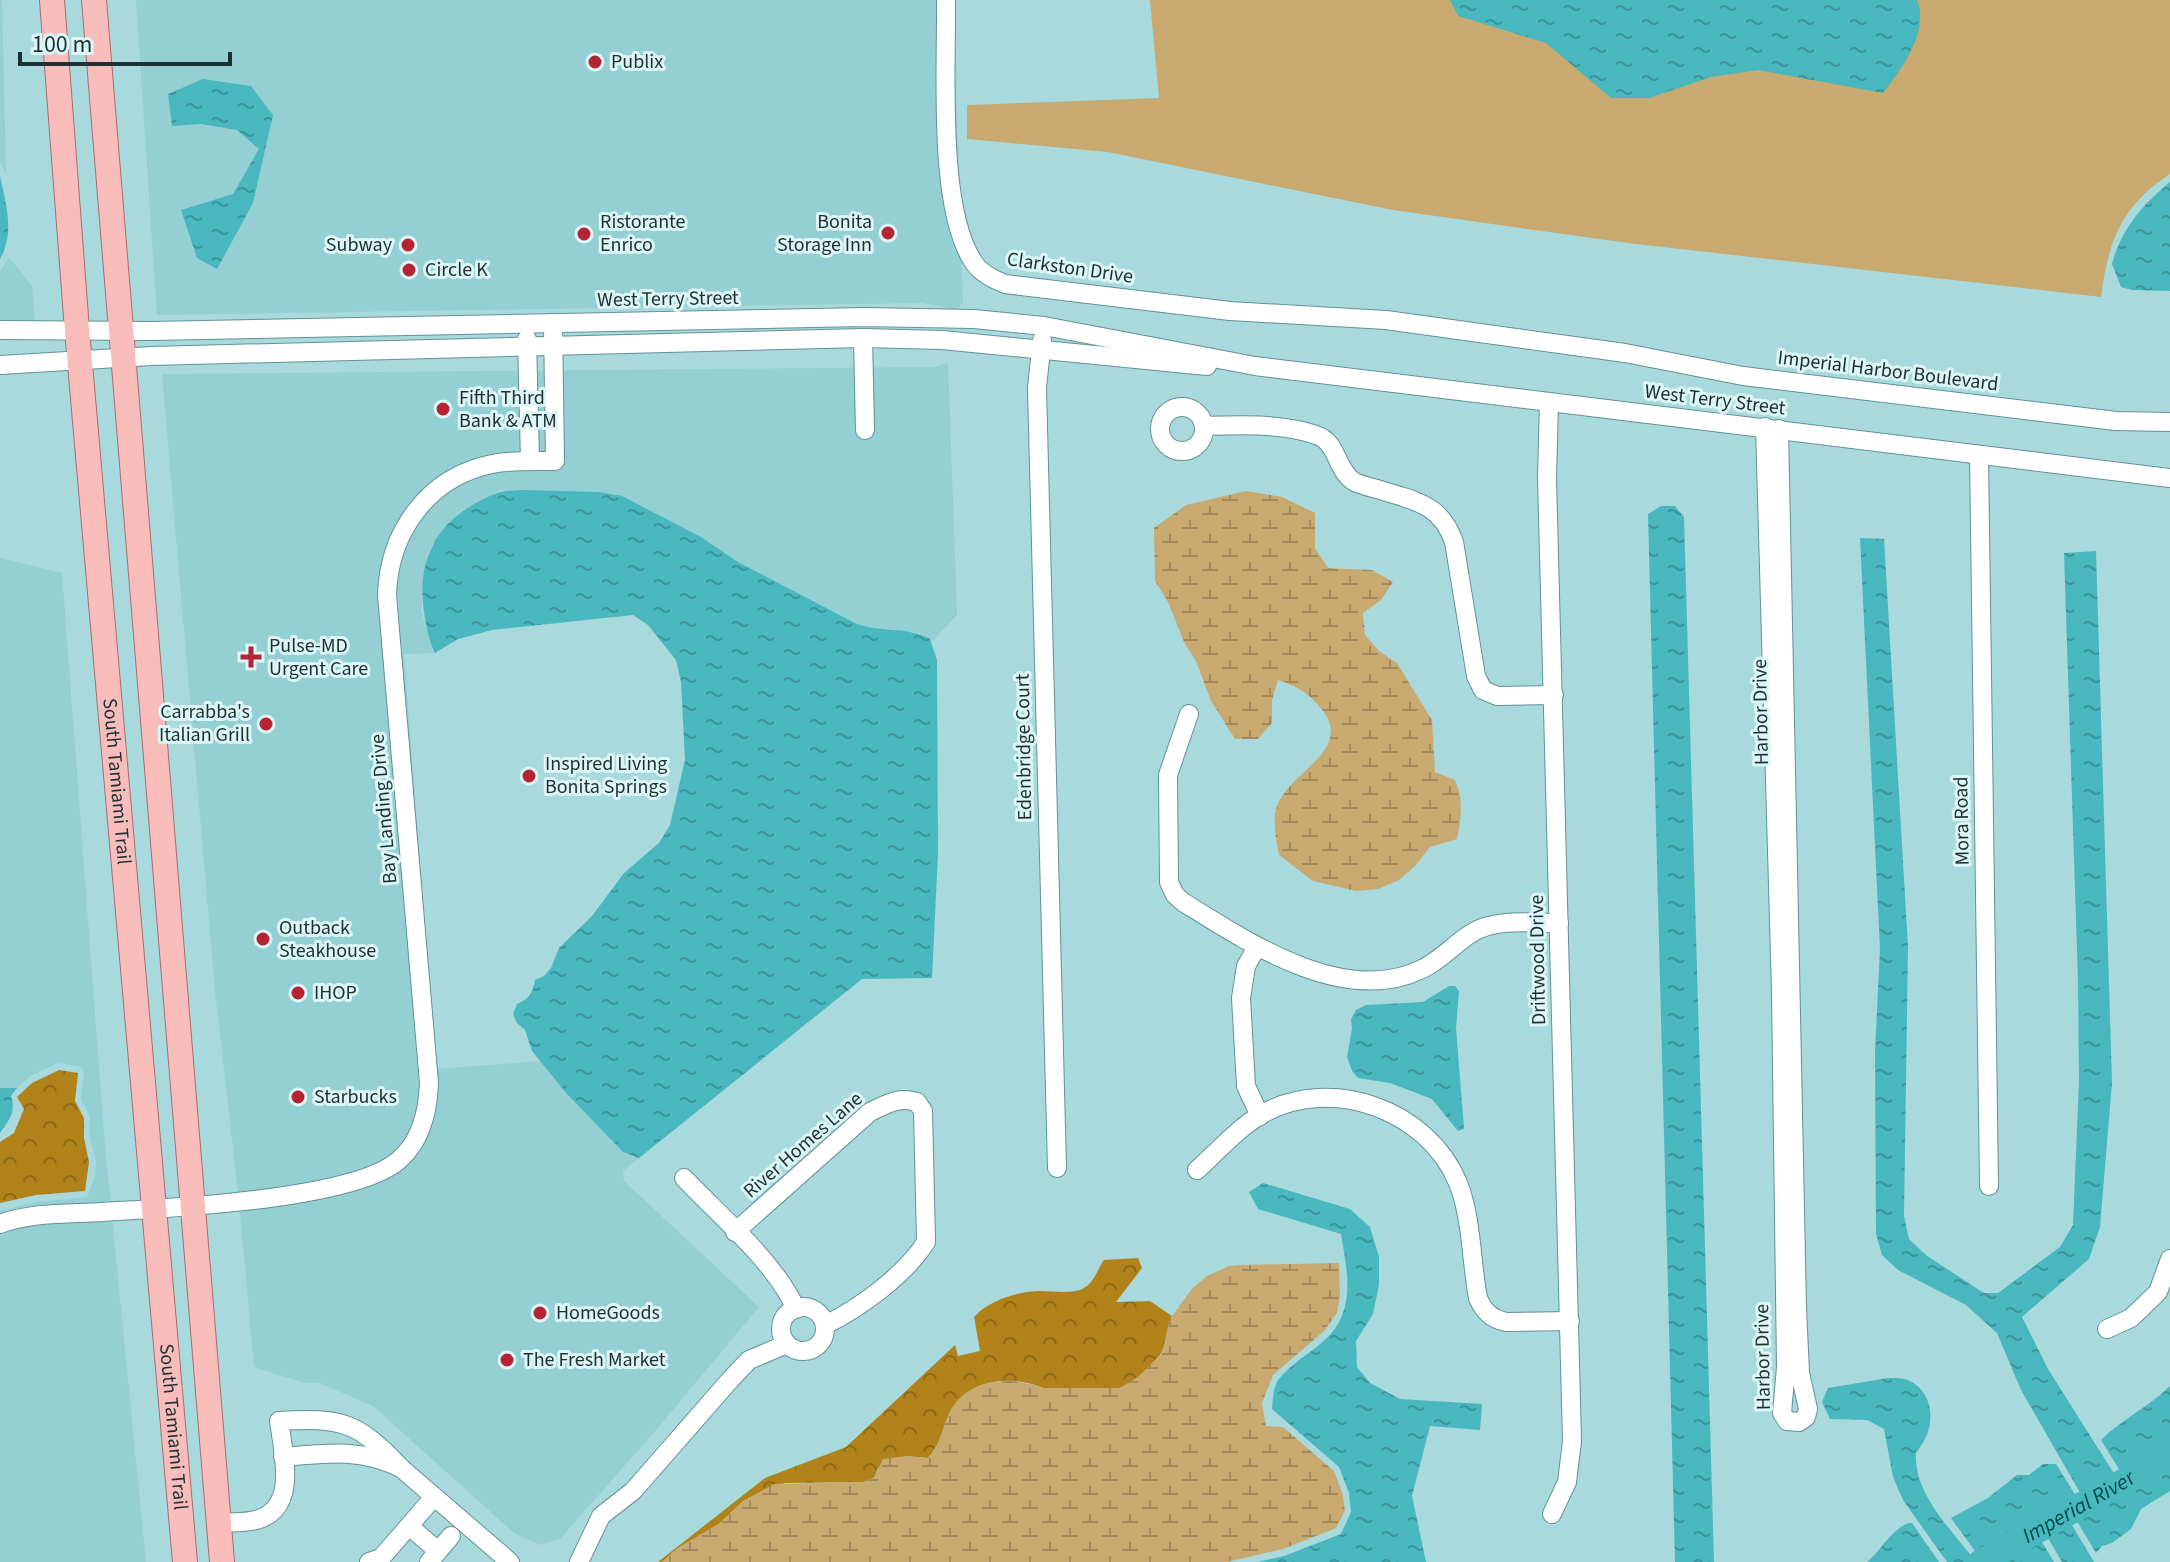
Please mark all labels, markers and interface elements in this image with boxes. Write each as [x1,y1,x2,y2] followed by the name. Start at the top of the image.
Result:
[20,16,230,66] scale bar
[32,27,92,62] text: 100 m
[611,48,663,76] place label: Publix
[586,53,604,71] marker: Publix
[600,208,686,259] place label: Ristorante Enrico
[777,208,872,259] place label: Bonita Storage Inn
[879,224,897,242] marker: Bonita Storage Inn
[575,225,593,243] marker: Ristorante Enrico
[326,231,393,259] place label: Subway
[399,236,417,254] marker: Subway
[1005,245,1135,291] street label: Clarkston Drive
[425,256,488,284] place label: Circle K
[400,261,418,279] marker: Circle K
[597,284,739,314] street label: West Terry Street
[1776,344,2000,398] street label: Imperial Harbor Boulevard
[1643,377,1787,423] street label: West Terry Street
[459,384,557,435] place label: Fifth Third Bank & ATM
[434,400,452,418] marker: Fifth Third Bank & ATM
[269,632,368,683] place label: Pulse-MD Urgent Care
[240,646,262,668] marker: Pulse-MD Urgent Care
[1746,659,1776,765] street label: Harbor Drive
[1009,673,1039,821] street label: Edenbridge Court
[95,697,138,866] street label: South Tamiami Trail
[159,698,250,749] place label: Carrabba's Italian Grill
[257,715,275,733] marker: Carrabba's Italian Grill
[363,733,404,885] street label: Bay Landing Drive
[545,750,667,801] place label: Inspired Living Bonita Springs
[520,767,538,785] marker: Inspired Living Bonita Springs
[1947,776,1977,866] street label: Mora Road
[1523,894,1553,1025] street label: Driftwood Drive
[279,914,376,965] place label: Outback Steakhouse
[254,930,272,948] marker: Outback Steakhouse
[314,979,357,1007] place label: IHOP
[289,984,307,1002] marker: IHOP
[314,1083,397,1111] place label: Starbucks
[737,1085,869,1205] street label: River Homes Lane
[289,1088,307,1106] marker: Starbucks
[556,1299,660,1327] place label: HomeGoods
[531,1304,549,1322] marker: HomeGoods
[1748,1304,1778,1410] street label: Harbor Drive
[152,1342,194,1511] street label: South Tamiami Trail
[523,1346,666,1374] place label: The Fresh Market
[498,1351,516,1369] marker: The Fresh Market
[2016,1462,2144,1552] water label: Imperial River

